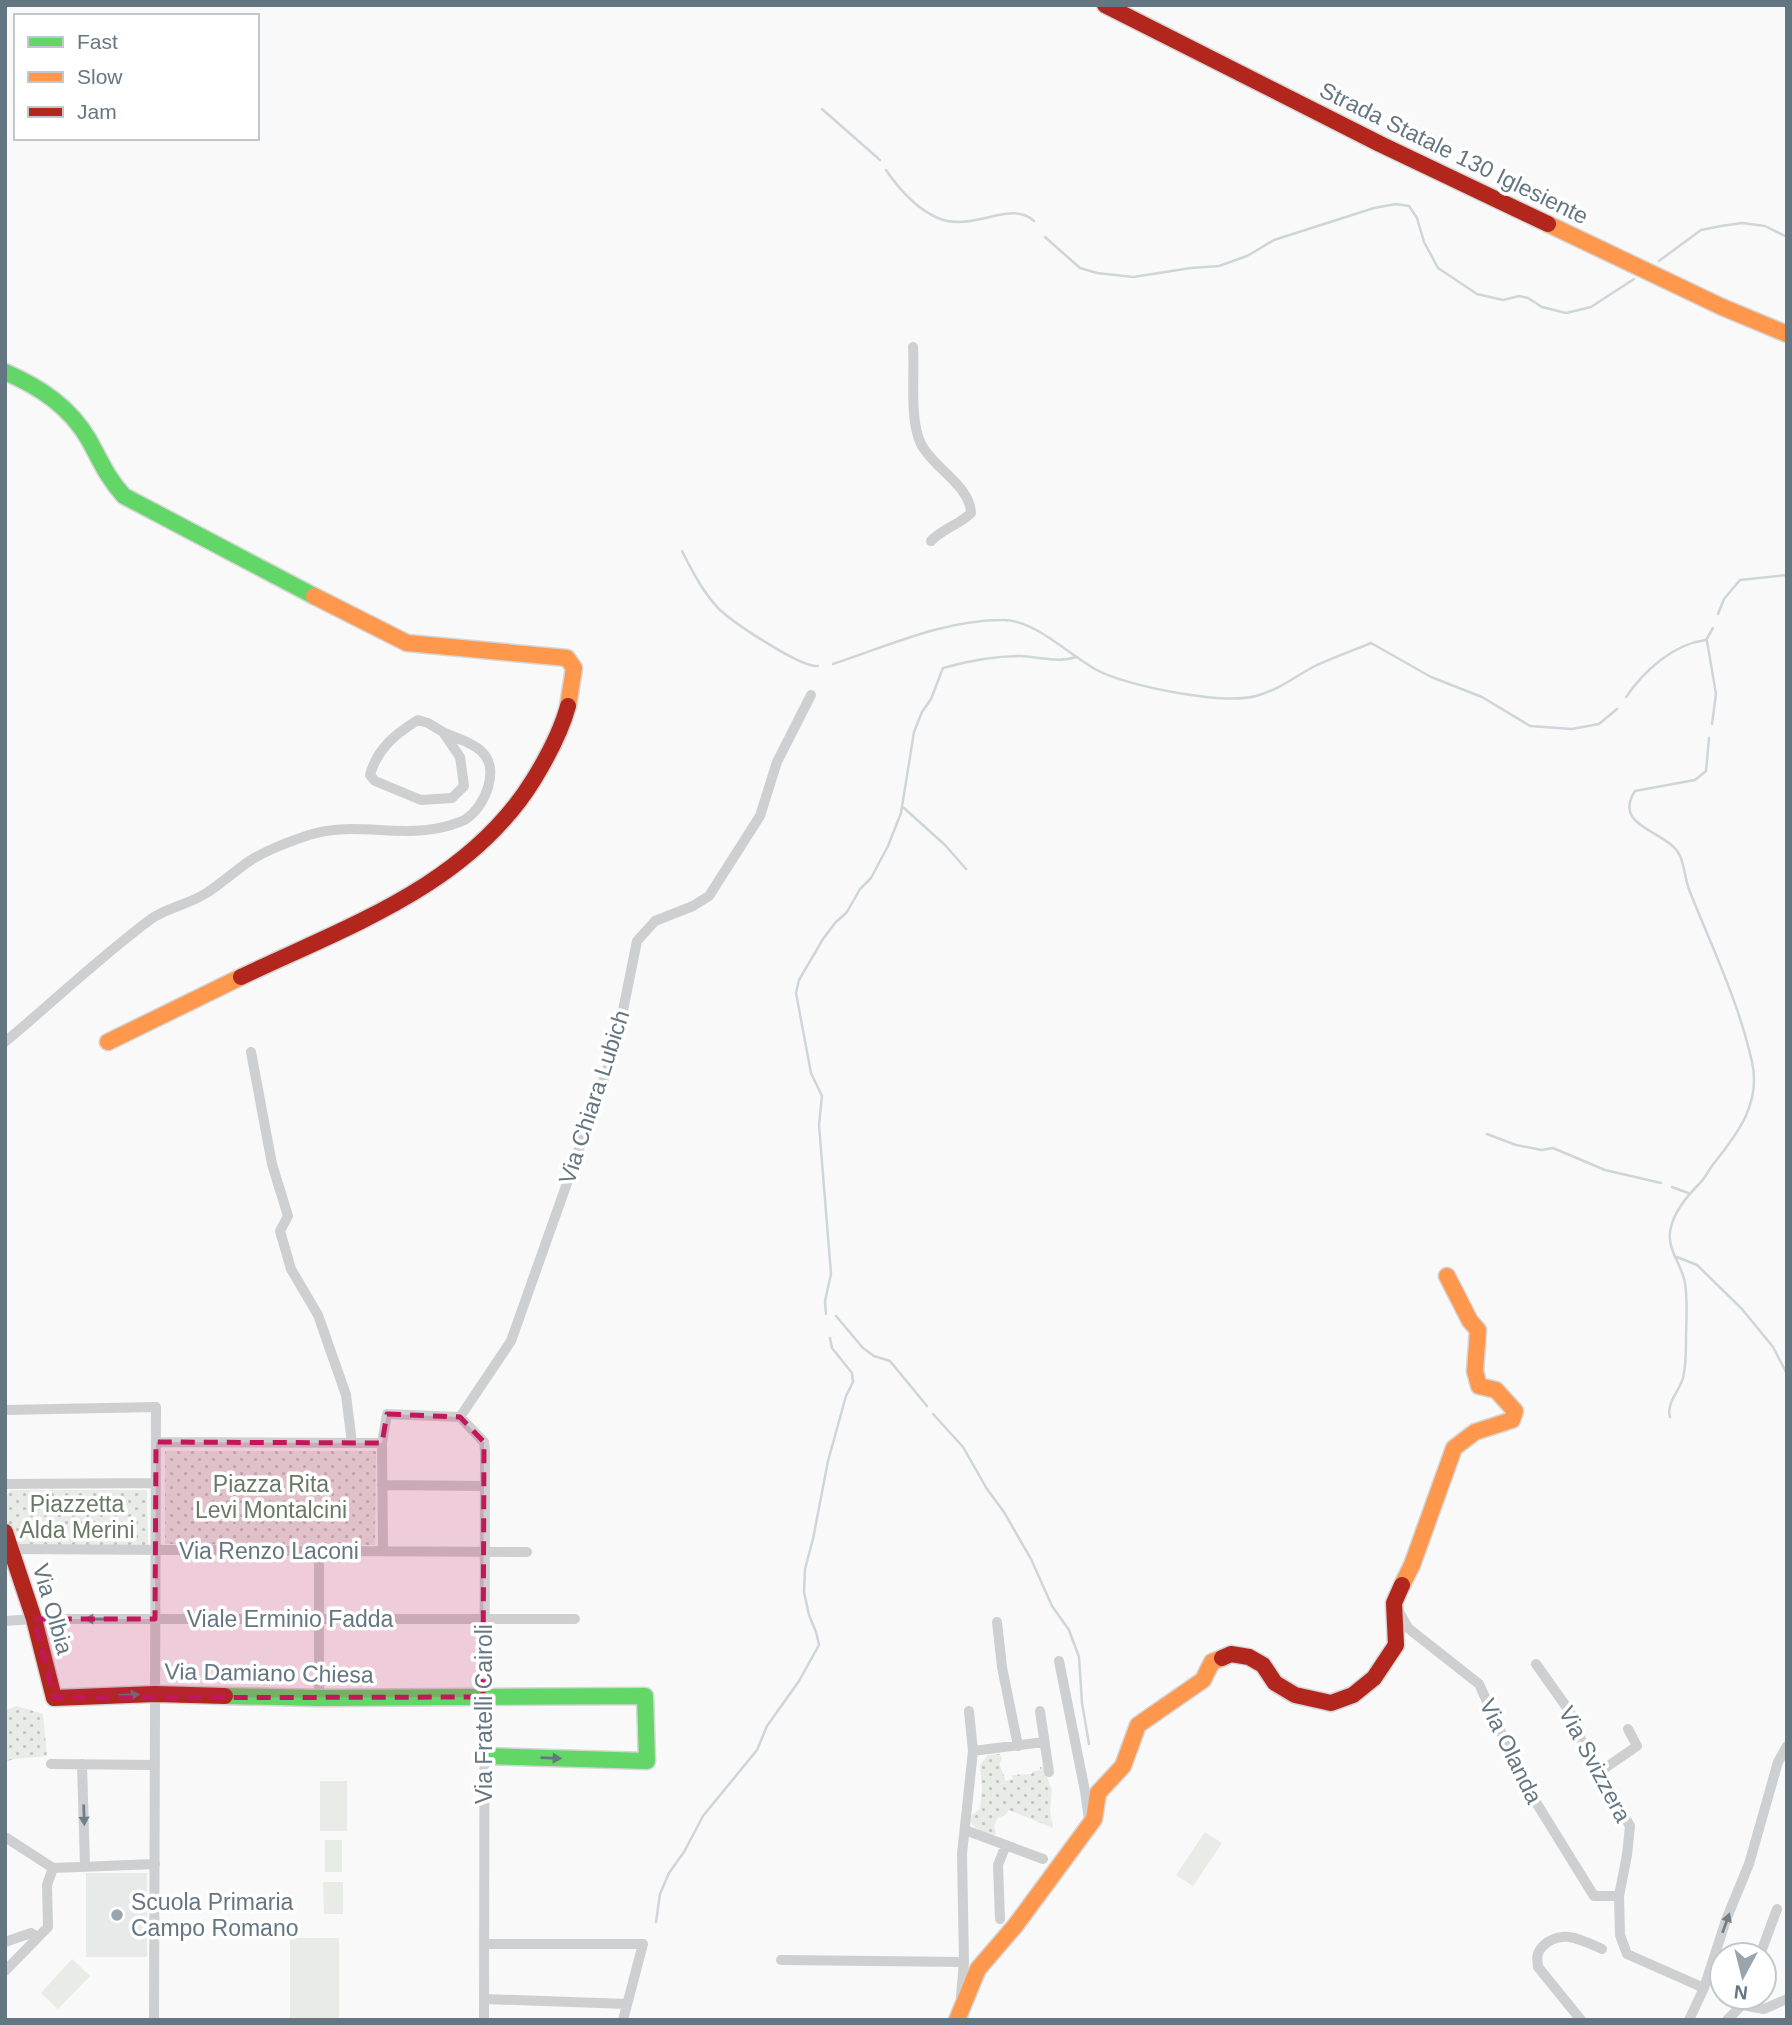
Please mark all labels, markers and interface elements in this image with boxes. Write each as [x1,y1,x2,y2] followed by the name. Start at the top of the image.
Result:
[14,14,259,140] legend
[77,30,118,53] text: Fast
[77,65,123,88] text: Slow
[1316,77,1592,229] street label: Strada Statale 130 Iglesiente
[77,100,117,123] text: Jam
[554,1007,634,1187] street label: Via Chiara Lubich
[195,1471,347,1523] park label: Piazza Rita Levi Montalcini
[19,1491,135,1543] park label: Piazzetta Alda Merini
[179,1538,359,1564] street label: Via Renzo Laconi
[28,1561,78,1657] street label: Via Olbia
[187,1606,394,1632] street label: Viale Erminio Fadda
[84,1613,106,1625] one-way arrow
[471,1624,497,1804] street label: Via Fratelli Cairoli
[164,1658,374,1688] street label: Via Damiano Chiesa
[118,1690,140,1701] one-way arrow
[1474,1694,1548,1808] street label: Via Olanda
[1554,1702,1636,1827] street label: Via Svizzera
[540,1753,562,1764] one-way arrow
[78,1805,89,1827] one-way arrow
[131,1889,298,1941] place label: Scuola Primaria Campo Romano
[109,1907,125,1923] marker: Scuola Primaria Campo Romano
[1720,1912,1731,1933] one-way arrow
[1708,1941,1778,2011] north arrow
[1733,1981,1749,2004] text: N

